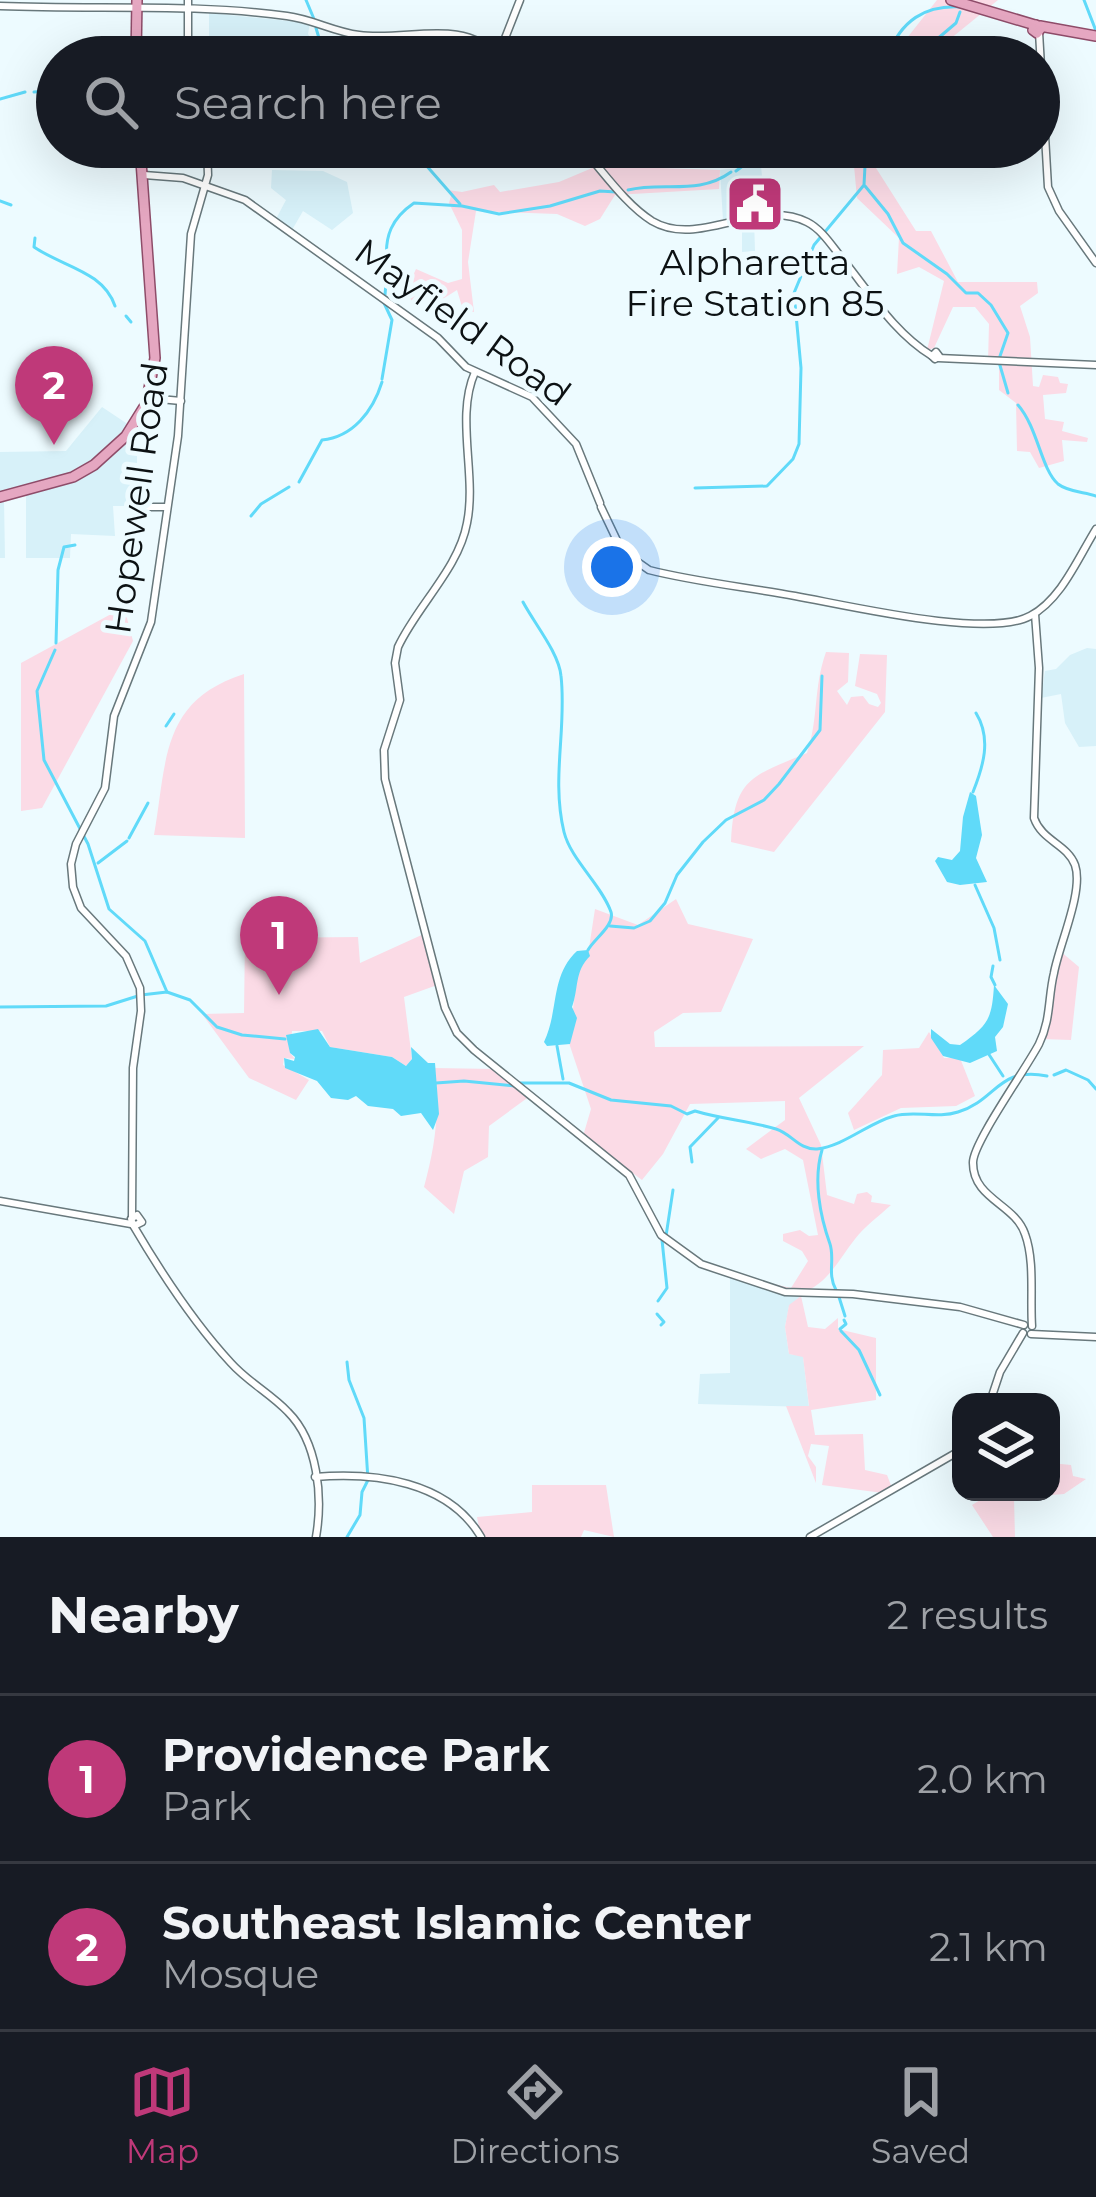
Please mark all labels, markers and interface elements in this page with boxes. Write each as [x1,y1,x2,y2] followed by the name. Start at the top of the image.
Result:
[36,36,1060,168] search box
[78,69,144,135] icon: search
[174,75,442,130] text: Search here
[724,173,786,235] public building icon: Alpharetta Fire Station 85
[347,229,579,415] street label: Mayfield Road
[626,240,884,325] place label: Alpharetta Fire Station 85
[15,346,93,445] pin: 2
[95,360,177,636] street label: Hopewell Road
[582,537,642,597] your location
[240,896,318,995] pin: 1
[952,1393,1060,1501] map controls
[952,1393,1060,1501] button: layers
[48,1584,239,1646] text: Nearby
[887,1591,1048,1639] text: 2 results
[162,1727,550,1782] text: Providence Park
[79,1755,95,1803] text: 1
[917,1755,1048,1803] text: 2.0 km
[162,1782,251,1830] text: Park
[162,1895,752,1950] text: Southeast Islamic Center
[75,1923,99,1971] text: 2
[929,1923,1048,1971] text: 2.1 km
[162,1950,319,1998] text: Mosque
[126,2059,199,2171] tab: Map
[451,2059,620,2171] tab: Directions
[871,2059,970,2171] tab: Saved

